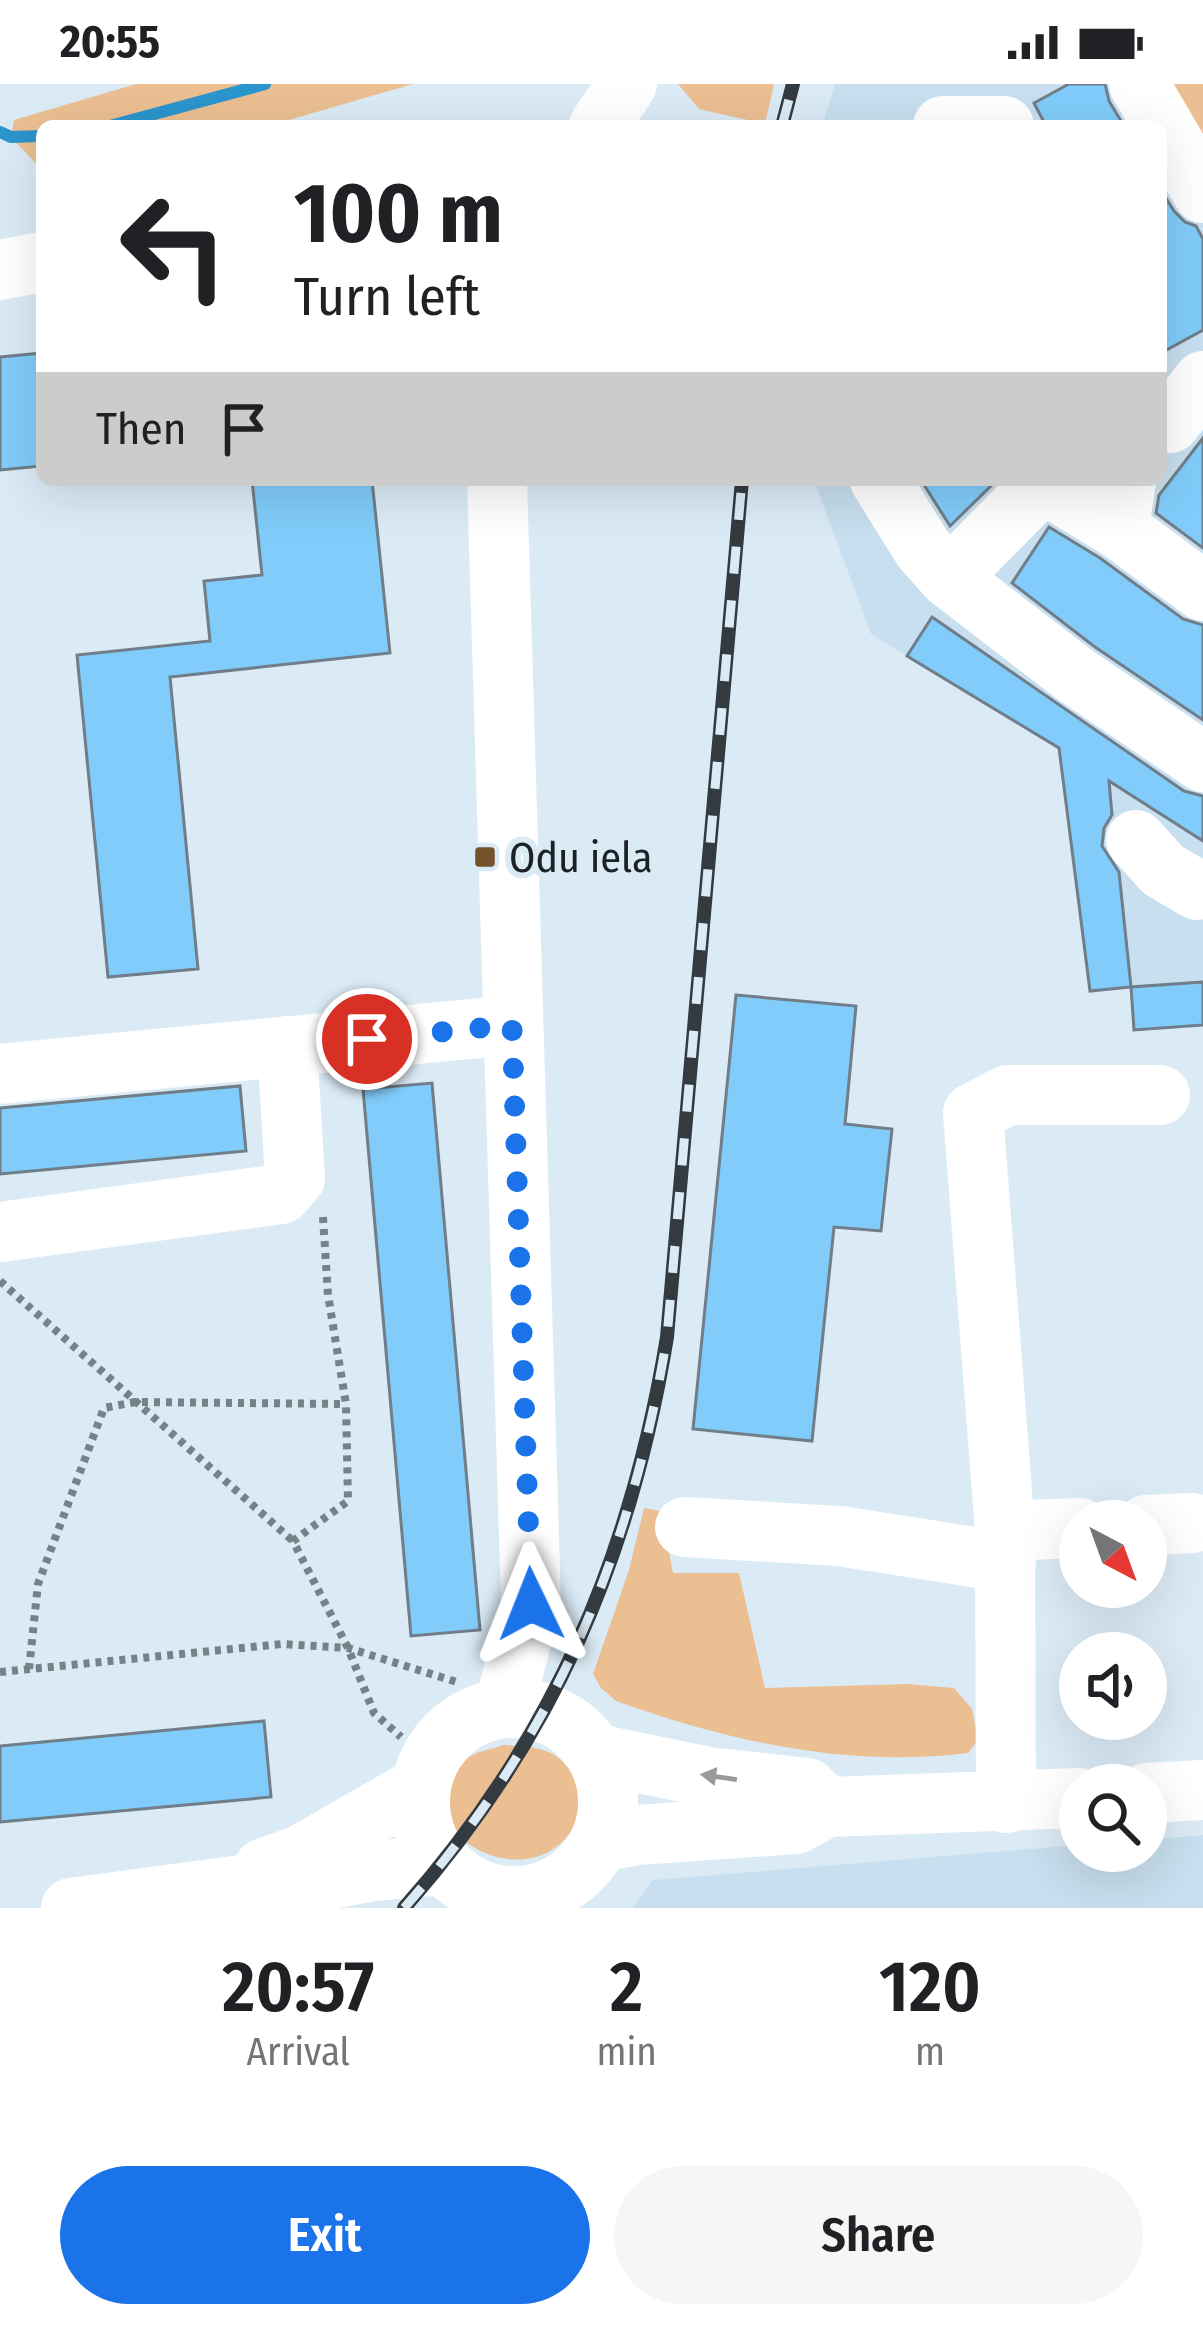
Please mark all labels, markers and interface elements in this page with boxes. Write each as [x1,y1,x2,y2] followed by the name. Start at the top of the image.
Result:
[60,15,160,69] text: 20:55
[294,163,503,264] text: 100 m
[96,168,252,324] icon: left
[294,265,480,329] text: Turn left
[211,396,277,462] icon: arrive
[96,402,187,456] text: Then
[509,833,653,883] place label: Odu iela
[472,844,498,870] marker: Odu iela
[316,988,418,1090] pin
[334,1006,400,1072] icon: arrive
[1059,1500,1167,1608] north arrow
[1059,1500,1167,1872] map controls
[468,1541,594,1667] position arrow
[1059,1632,1167,1740] button: sound
[1059,1764,1167,1872] button: search
[699,1767,737,1786] one-way arrow
[222,1944,374,2030] text: 20:57
[610,1944,643,2030] text: 2
[879,1944,981,2030] text: 120
[247,2029,350,2075] text: Arrival
[596,2029,657,2075] text: min
[915,2029,945,2075] text: m
[60,2166,590,2304] button: Exit
[614,2166,1143,2304] button: Share

